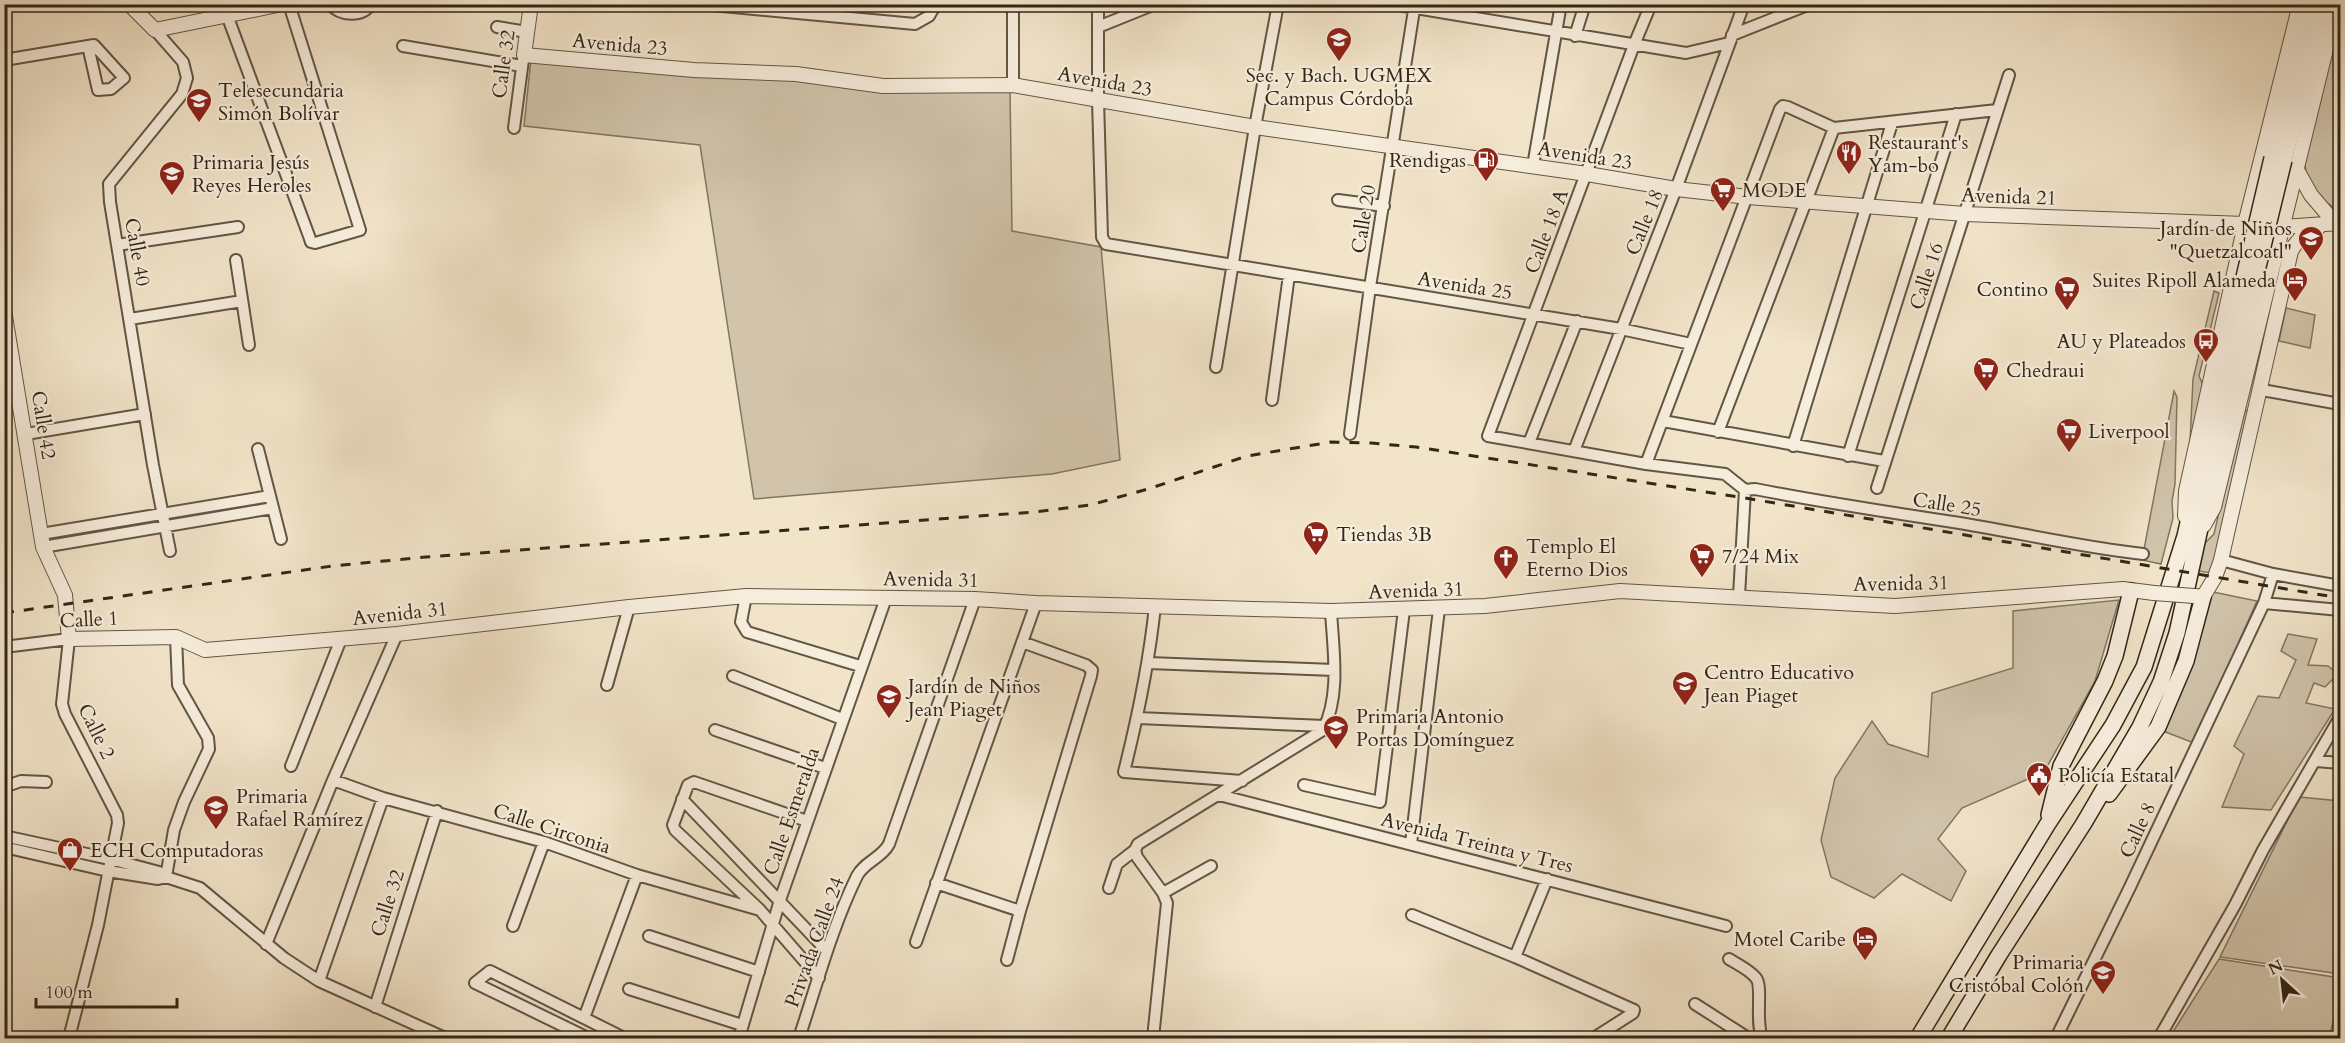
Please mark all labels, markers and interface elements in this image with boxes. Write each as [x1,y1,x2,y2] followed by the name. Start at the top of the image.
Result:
[1324,25,1354,63] school or university icon: Sec. y Bach. UGMEX Campus Córdoba
[571,27,669,62] street label: Avenida 23
[485,28,522,100] street label: Calle 32
[1056,60,1154,103] street label: Avenida 23
[1246,62,1432,112] place label: Sec. y Bach. UGMEX Campus Córdoba
[218,77,344,127] place label: Telesecundaria Simón Bolívar
[184,86,214,124] school or university icon: Telesecundaria Simón Bolívar
[1868,129,1968,179] place label: Restaurant's Yam-bo
[1536,135,1634,176] street label: Avenida 23
[1834,138,1864,176] restaurant icon: Restaurant's Yam-bo
[1471,145,1501,183] fuel station icon: Rendigas
[1389,147,1466,174] place label: Rendigas
[192,149,311,199] place label: Primaria Jesús Reyes Heroles
[157,159,187,197] school or university icon: Primaria Jesús Reyes Heroles
[1708,175,1738,213] supermarket icon: MODE
[1742,177,1807,204] place label: MODE
[1961,181,2057,212] street label: Avenida 21
[1345,183,1382,255] street label: Calle 20
[1518,184,1575,277] street label: Calle 18 A
[1619,185,1670,259] street label: Calle 18
[2157,215,2292,265] place label: Jardín de Niños "Quetzalcoatl"
[118,216,157,288] street label: Calle 40
[2296,224,2326,262] school or university icon: Jardín de Niños "Quetzalcoatl"
[1903,239,1950,313] street label: Calle 16
[1416,265,1514,306] street label: Avenida 25
[2280,265,2310,303] hotel icon: Suites Ripoll Alameda
[2092,267,2276,294] place label: Suites Ripoll Alameda
[2052,274,2082,312] supermarket icon: Contino
[1976,276,2048,303] place label: Contino
[2191,326,2221,364] bus stop icon: AU y Plateados
[2056,328,2186,355] place label: AU y Plateados
[1971,355,2001,393] supermarket icon: Chedraui
[2006,357,2085,384] place label: Chedraui
[25,389,62,461] street label: Calle 42
[2054,416,2084,454] supermarket icon: Liverpool
[2088,418,2170,445] place label: Liverpool
[1911,486,1983,523] street label: Calle 25
[1301,519,1331,557] supermarket icon: Tiendas 3B
[1336,521,1432,548] place label: Tiendas 3B
[1526,533,1628,583] place label: Templo El Eterno Dios
[1687,541,1717,579] supermarket icon: 7/24 Mix
[1491,543,1521,581] church icon: Templo El Eterno Dios
[1722,543,1799,570] place label: 7/24 Mix
[883,565,979,594] street label: Avenida 31
[1853,569,1949,598] street label: Avenida 31
[1368,575,1464,606] street label: Avenida 31
[351,595,449,632] street label: Avenida 31
[59,604,119,635] street label: Calle 1
[1701,659,1854,709] place label: Centro Educativo Jean Piaget
[1670,669,1700,707] school or university icon: Centro Educativo Jean Piaget
[905,673,1040,723] place label: Jardín de Niños Jean Piaget
[874,682,904,720] school or university icon: Jardín de Niños Jean Piaget
[72,699,122,764] street label: Calle 2
[1356,703,1514,753] place label: Primaria Antonio Portas Domínguez
[1321,713,1351,751] school or university icon: Primaria Antonio Portas Domínguez
[757,743,826,879] street label: Calle Esmeralda
[2024,760,2054,798] public building icon: Policía Estatal
[2058,762,2174,789] place label: Policía Estatal
[236,783,363,833] place label: Primaria Rafael Ramírez
[201,793,231,831] school or university icon: Primaria Rafael Ramírez
[489,797,615,860] street label: Calle Circonia
[2113,798,2162,863] street label: Calle 8
[1378,806,1576,879] street label: Avenida Treinta y Tres
[55,835,85,873] shop icon: ECH Computadoras
[90,837,263,864] place label: ECH Computadoras
[364,866,411,940] street label: Calle 32
[778,873,851,1011] street label: Privada Calle 24
[1850,924,1880,962] hotel icon: Motel Caribe
[1734,926,1846,953] place label: Motel Caribe
[1949,949,2085,999] place label: Primaria Cristóbal Colón
[2252,950,2312,1010] north arrow
[2264,955,2287,980] text: N
[2088,958,2118,996] school or university icon: Primaria Cristóbal Colón
[36,971,177,1009] scale bar
[45,980,93,1005] text: 100 m

